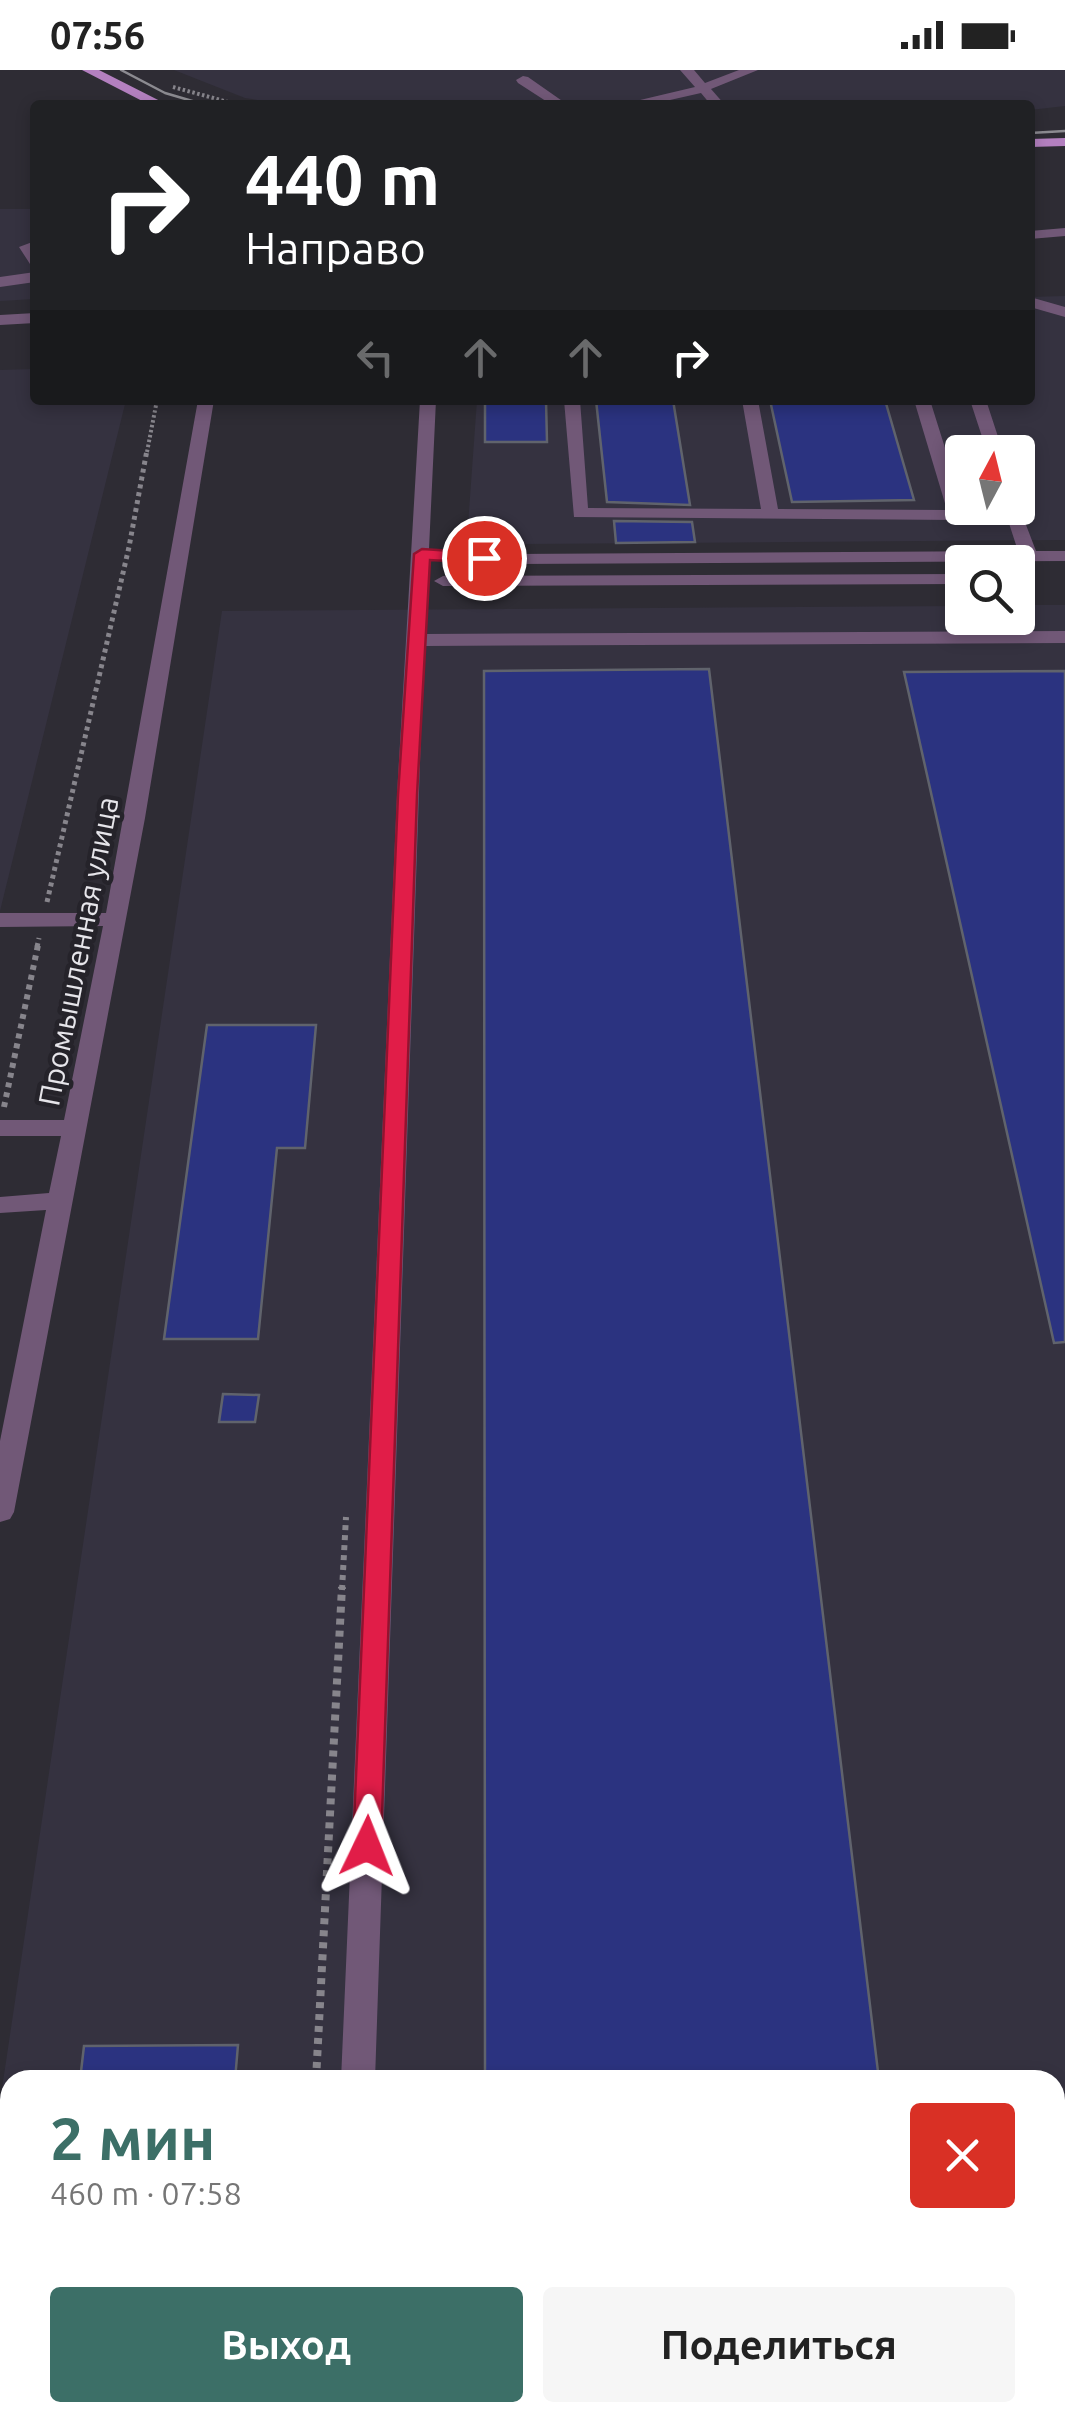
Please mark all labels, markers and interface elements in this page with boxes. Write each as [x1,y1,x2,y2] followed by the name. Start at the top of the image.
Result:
[50,14,145,56] text: 07:56
[80,140,210,270] icon: right
[245,140,440,218] text: 440 m
[245,222,426,273] text: Направо
[348,330,403,385] icon: left
[453,330,508,385] icon: ahead
[558,330,613,385] icon: ahead
[663,330,718,385] icon: right
[945,435,1035,525] north arrow
[945,435,1035,635] map controls
[442,516,527,601] pin
[457,531,512,586] icon: arrive
[945,545,1035,635] button: search
[31,794,125,1108] street label: Промышленная улица
[315,1794,419,1898] position arrow
[910,2103,1015,2208] button: close
[50,2104,215,2171] text: 2 мин
[50,2175,242,2211] text: 460 m · 07:58
[50,2287,523,2402] button: Выход
[543,2287,1015,2402] button: Поделиться

